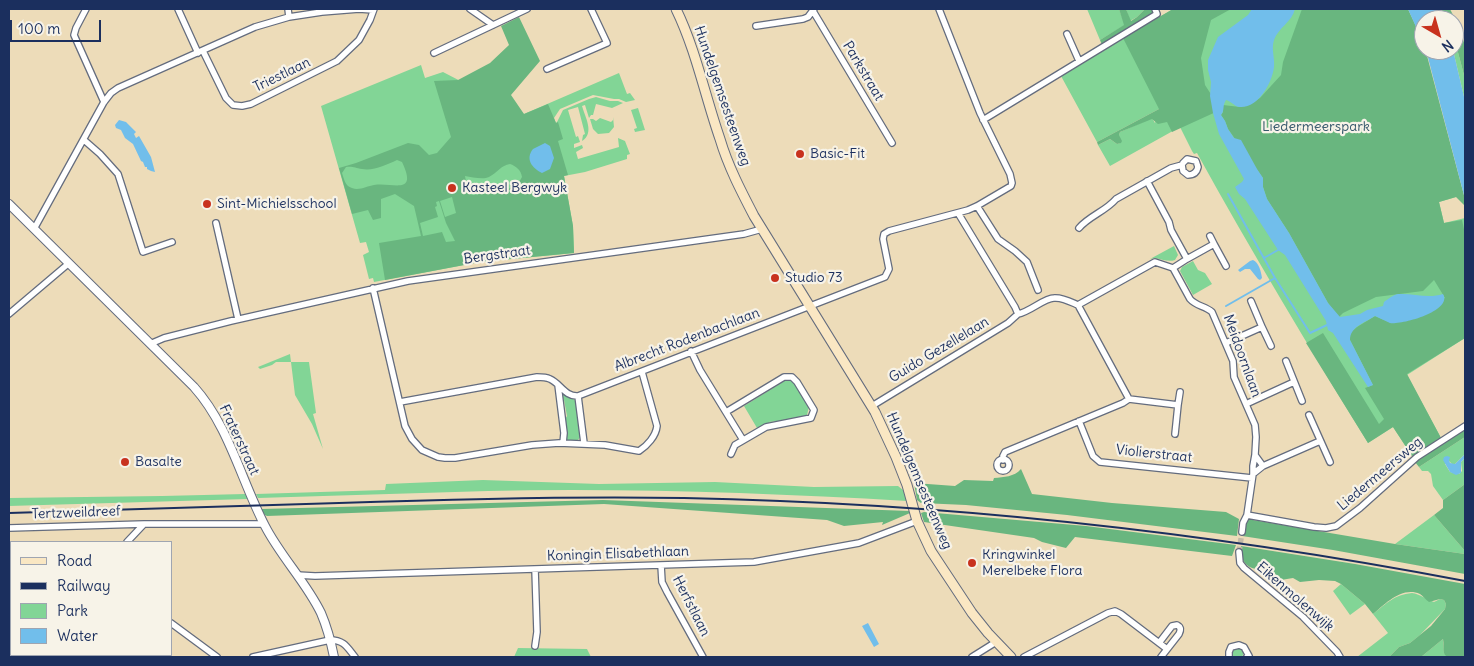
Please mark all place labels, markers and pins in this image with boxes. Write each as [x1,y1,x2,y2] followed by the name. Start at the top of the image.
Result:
[810,146,865,162] place label: Basic-Fit
[794,148,806,160] marker: Basic-Fit
[462,180,567,196] place label: Kasteel Bergwyk
[446,182,458,194] marker: Kasteel Bergwyk
[217,196,337,212] place label: Sint-Michielsschool
[201,198,213,210] marker: Sint-Michielsschool
[785,270,843,286] place label: Studio 73
[769,272,781,284] marker: Studio 73
[135,454,182,470] place label: Basalte
[119,456,131,468] marker: Basalte
[982,547,1082,580] place label: Kringwinkel Merelbeke Flora
[966,557,978,569] marker: Kringwinkel Merelbeke Flora

